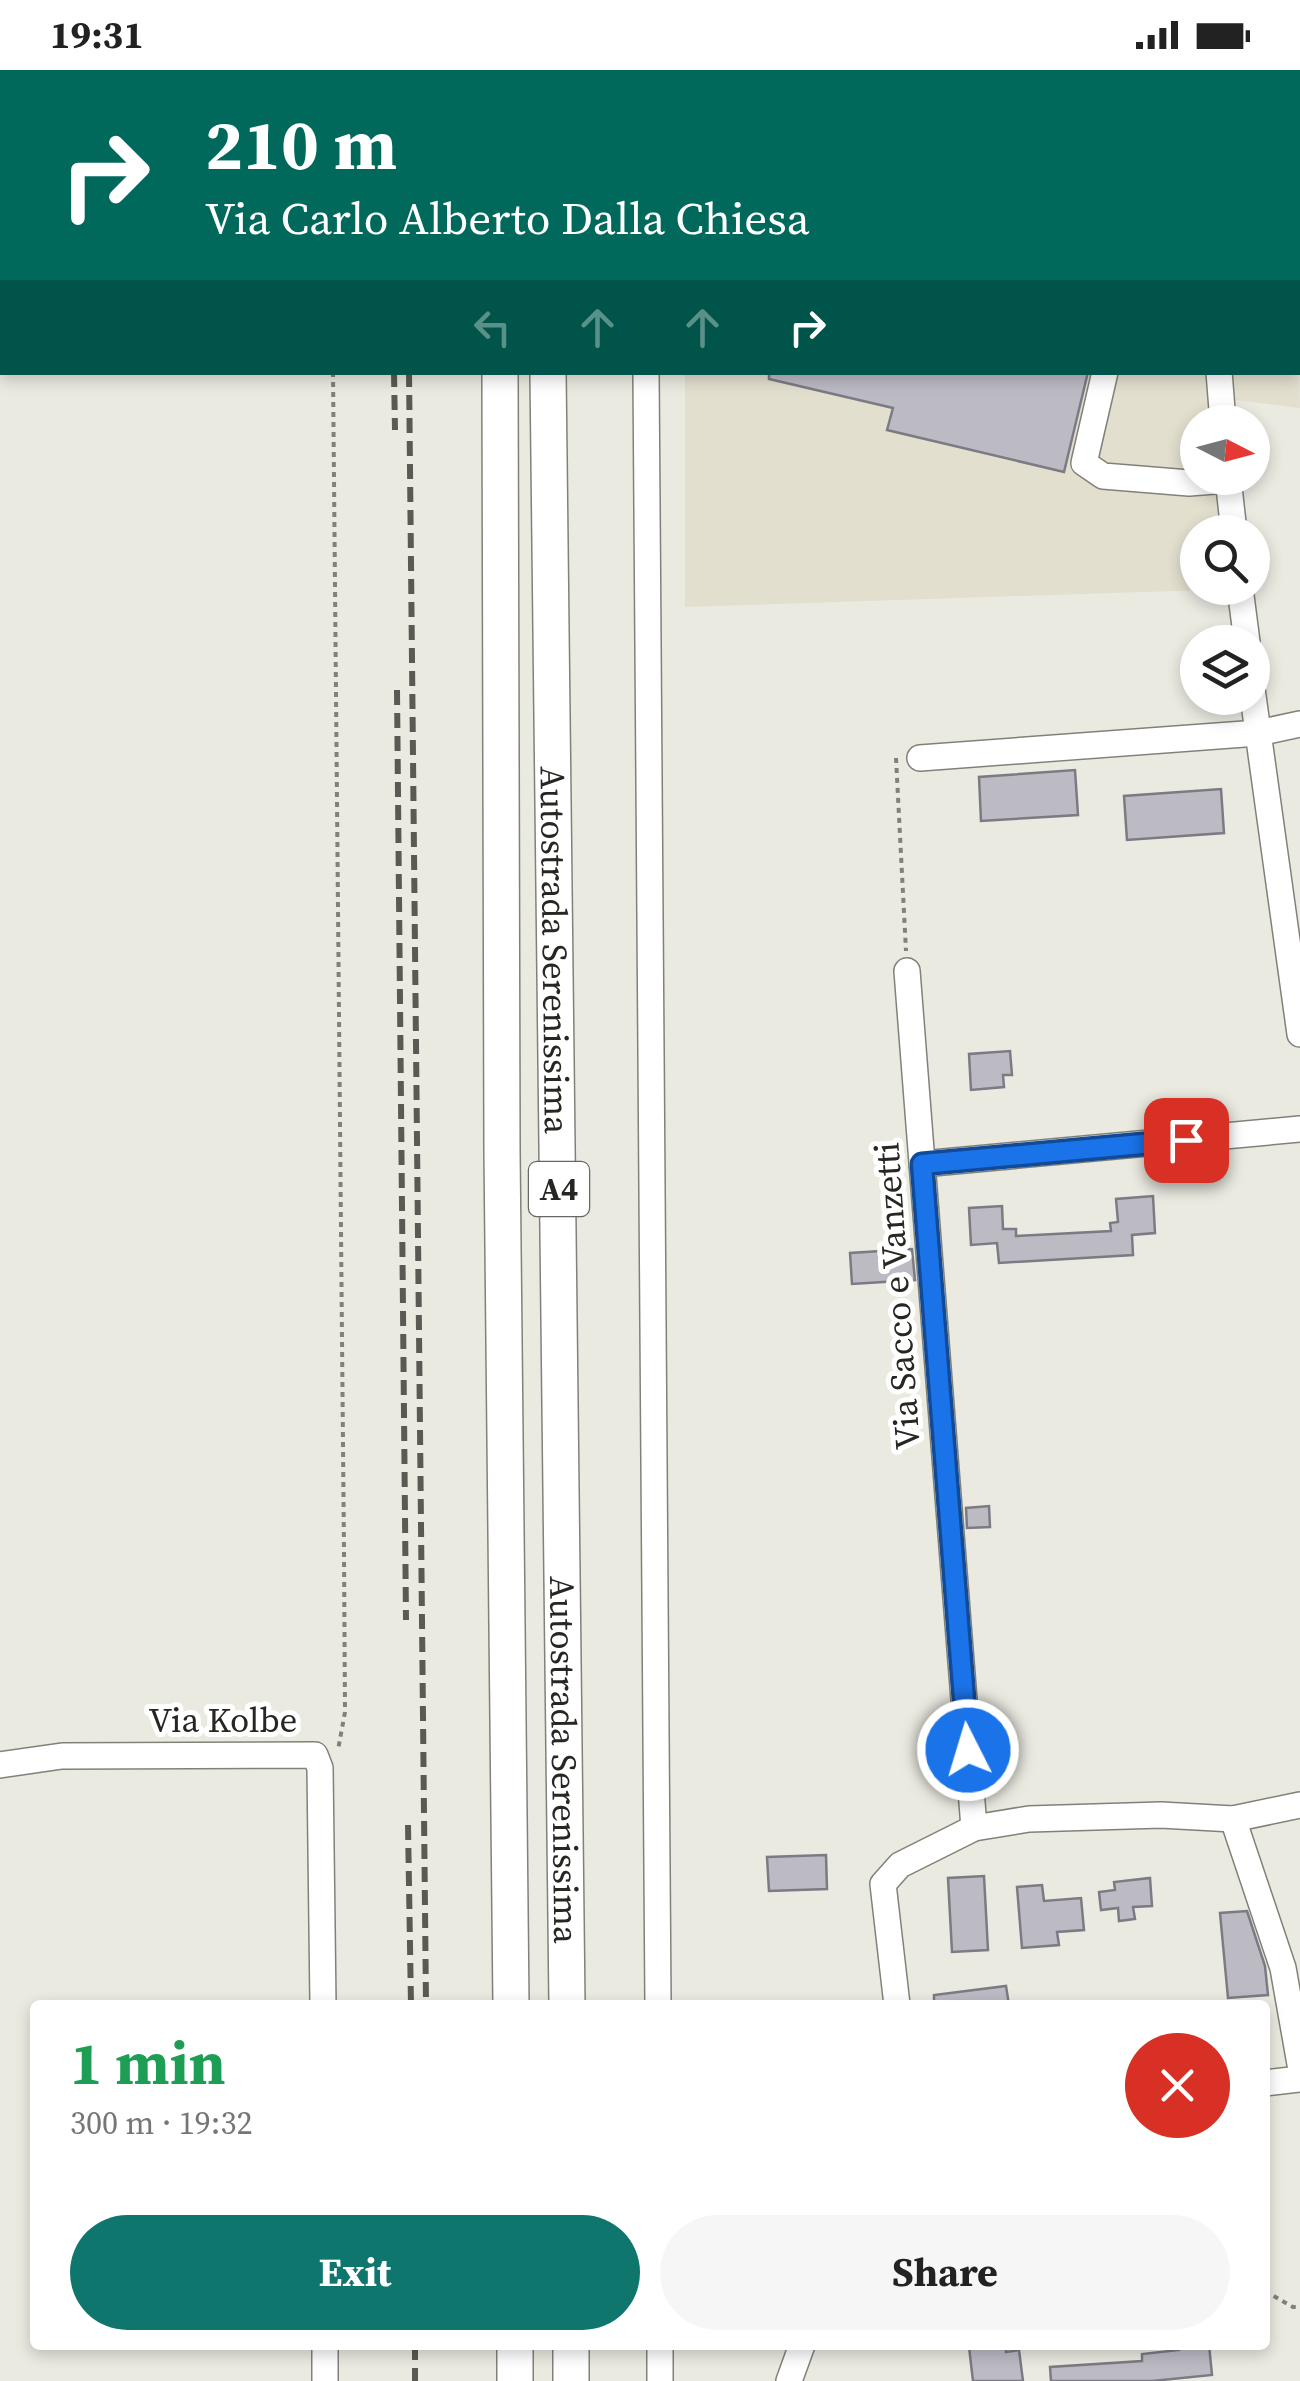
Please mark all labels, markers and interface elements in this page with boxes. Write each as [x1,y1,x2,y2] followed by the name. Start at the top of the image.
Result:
[50,9,144,61] text: 19:31
[205,96,397,192] text: 210 m
[40,110,170,240] icon: right
[205,187,810,249] text: Via Carlo Alberto Dalla Chiesa
[465,300,520,355] icon: left
[570,300,625,355] icon: ahead
[675,300,730,355] icon: ahead
[780,300,835,355] icon: right
[1180,405,1270,495] north arrow
[1180,405,1270,715] map controls
[1180,515,1270,605] button: search
[1180,625,1270,715] button: layers
[529,766,581,1134] street label: Autostrada Serenissima
[1144,1098,1229,1183] pin
[1159,1113,1214,1168] icon: arrive
[862,1141,932,1451] street label: Via Sacco e Vanzetti
[529,1162,589,1216] road number: A4
[538,1576,590,1944] street label: Autostrada Serenissima
[149,1696,297,1744] street label: Via Kolbe
[916,1698,1020,1802] position arrow
[70,2022,226,2104] text: 1 min
[1125,2033,1230,2138] button: close
[70,2101,252,2145] text: 300 m · 19:32
[70,2215,640,2330] button: Exit
[660,2215,1230,2330] button: Share

